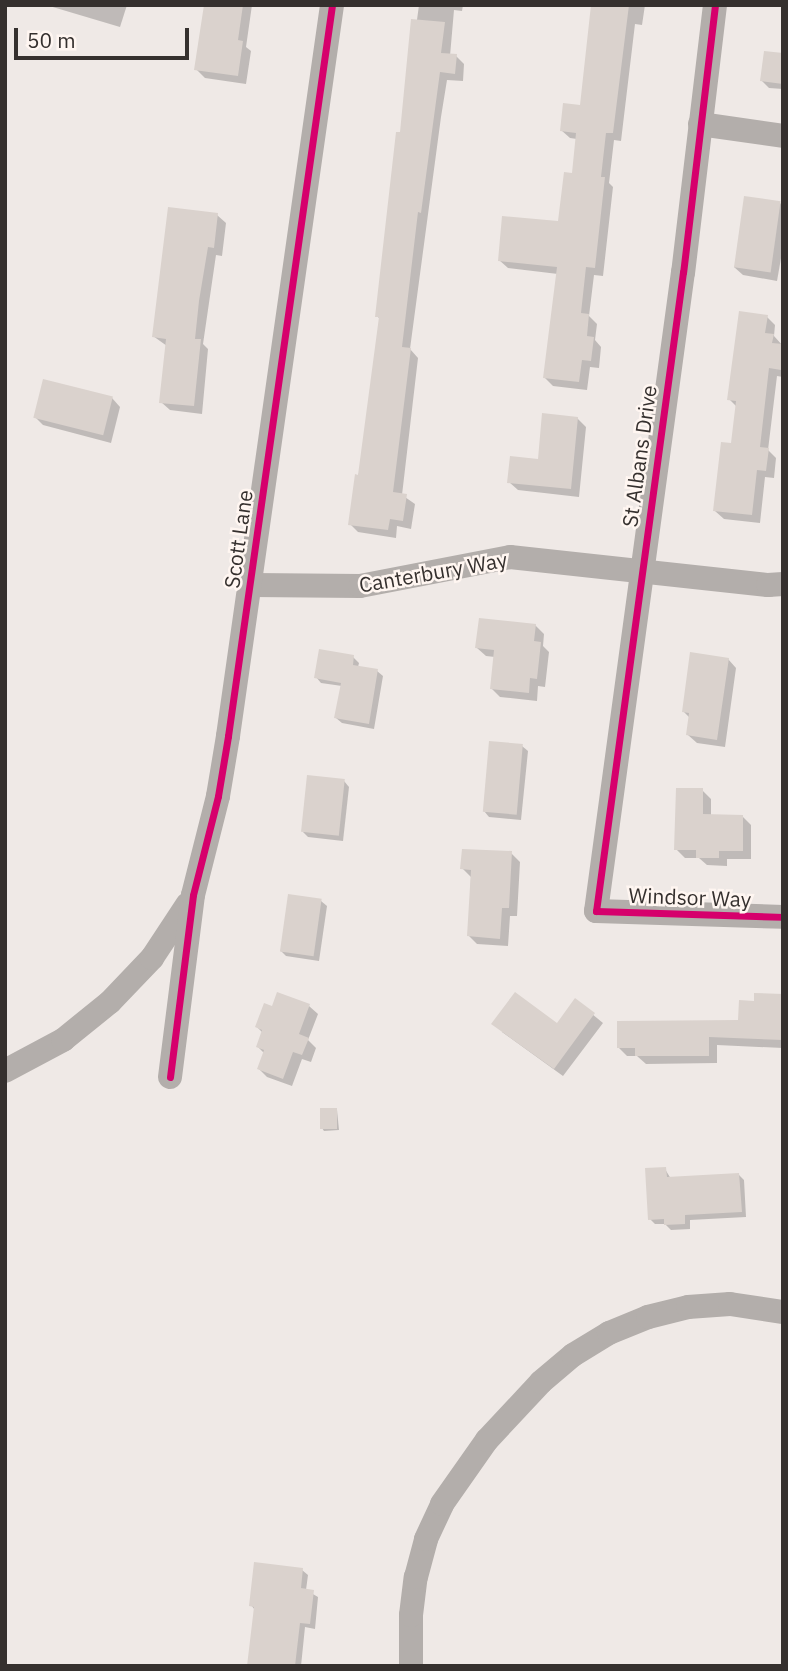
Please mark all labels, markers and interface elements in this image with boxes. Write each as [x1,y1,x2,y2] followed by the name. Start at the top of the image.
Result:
[18,14,192,58] scale bar
[27,26,76,54] text: 50 m
[617,383,661,529] street label: St Albans Drive
[219,488,257,590] street label: Scott Lane
[357,547,509,597] street label: Canterbury Way
[628,882,752,912] street label: Windsor Way

